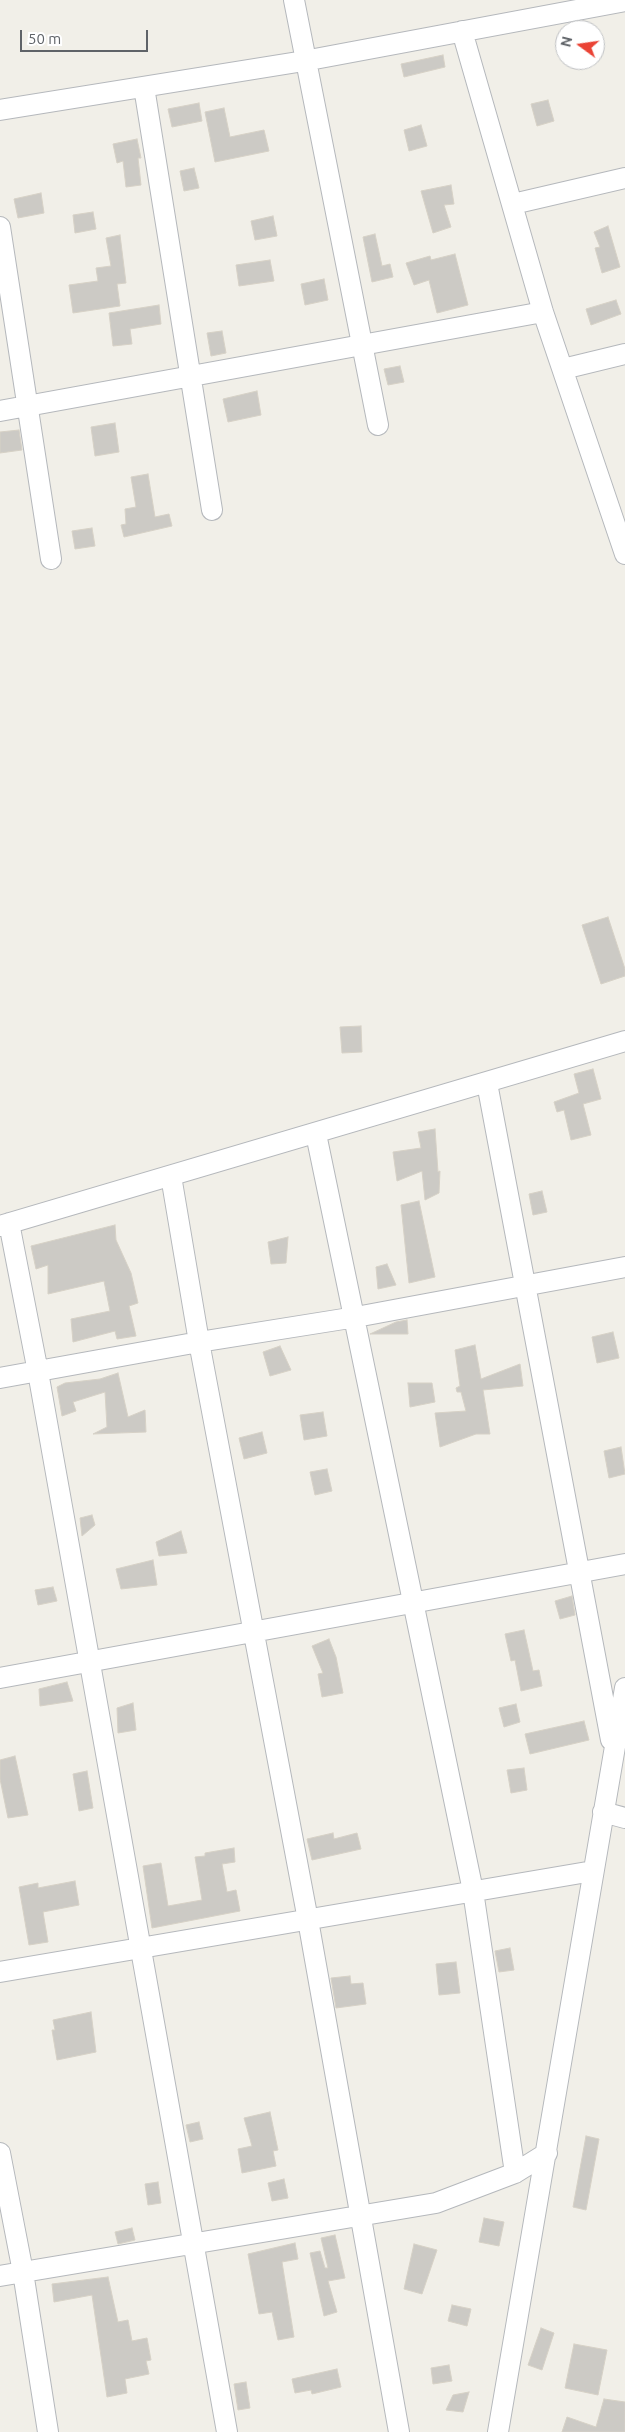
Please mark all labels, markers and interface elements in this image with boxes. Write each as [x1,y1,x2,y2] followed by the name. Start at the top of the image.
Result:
[22,20,150,52] scale bar
[555,20,605,70] north arrow
[28,30,61,47] text: 50 m
[557,35,575,49] text: N

